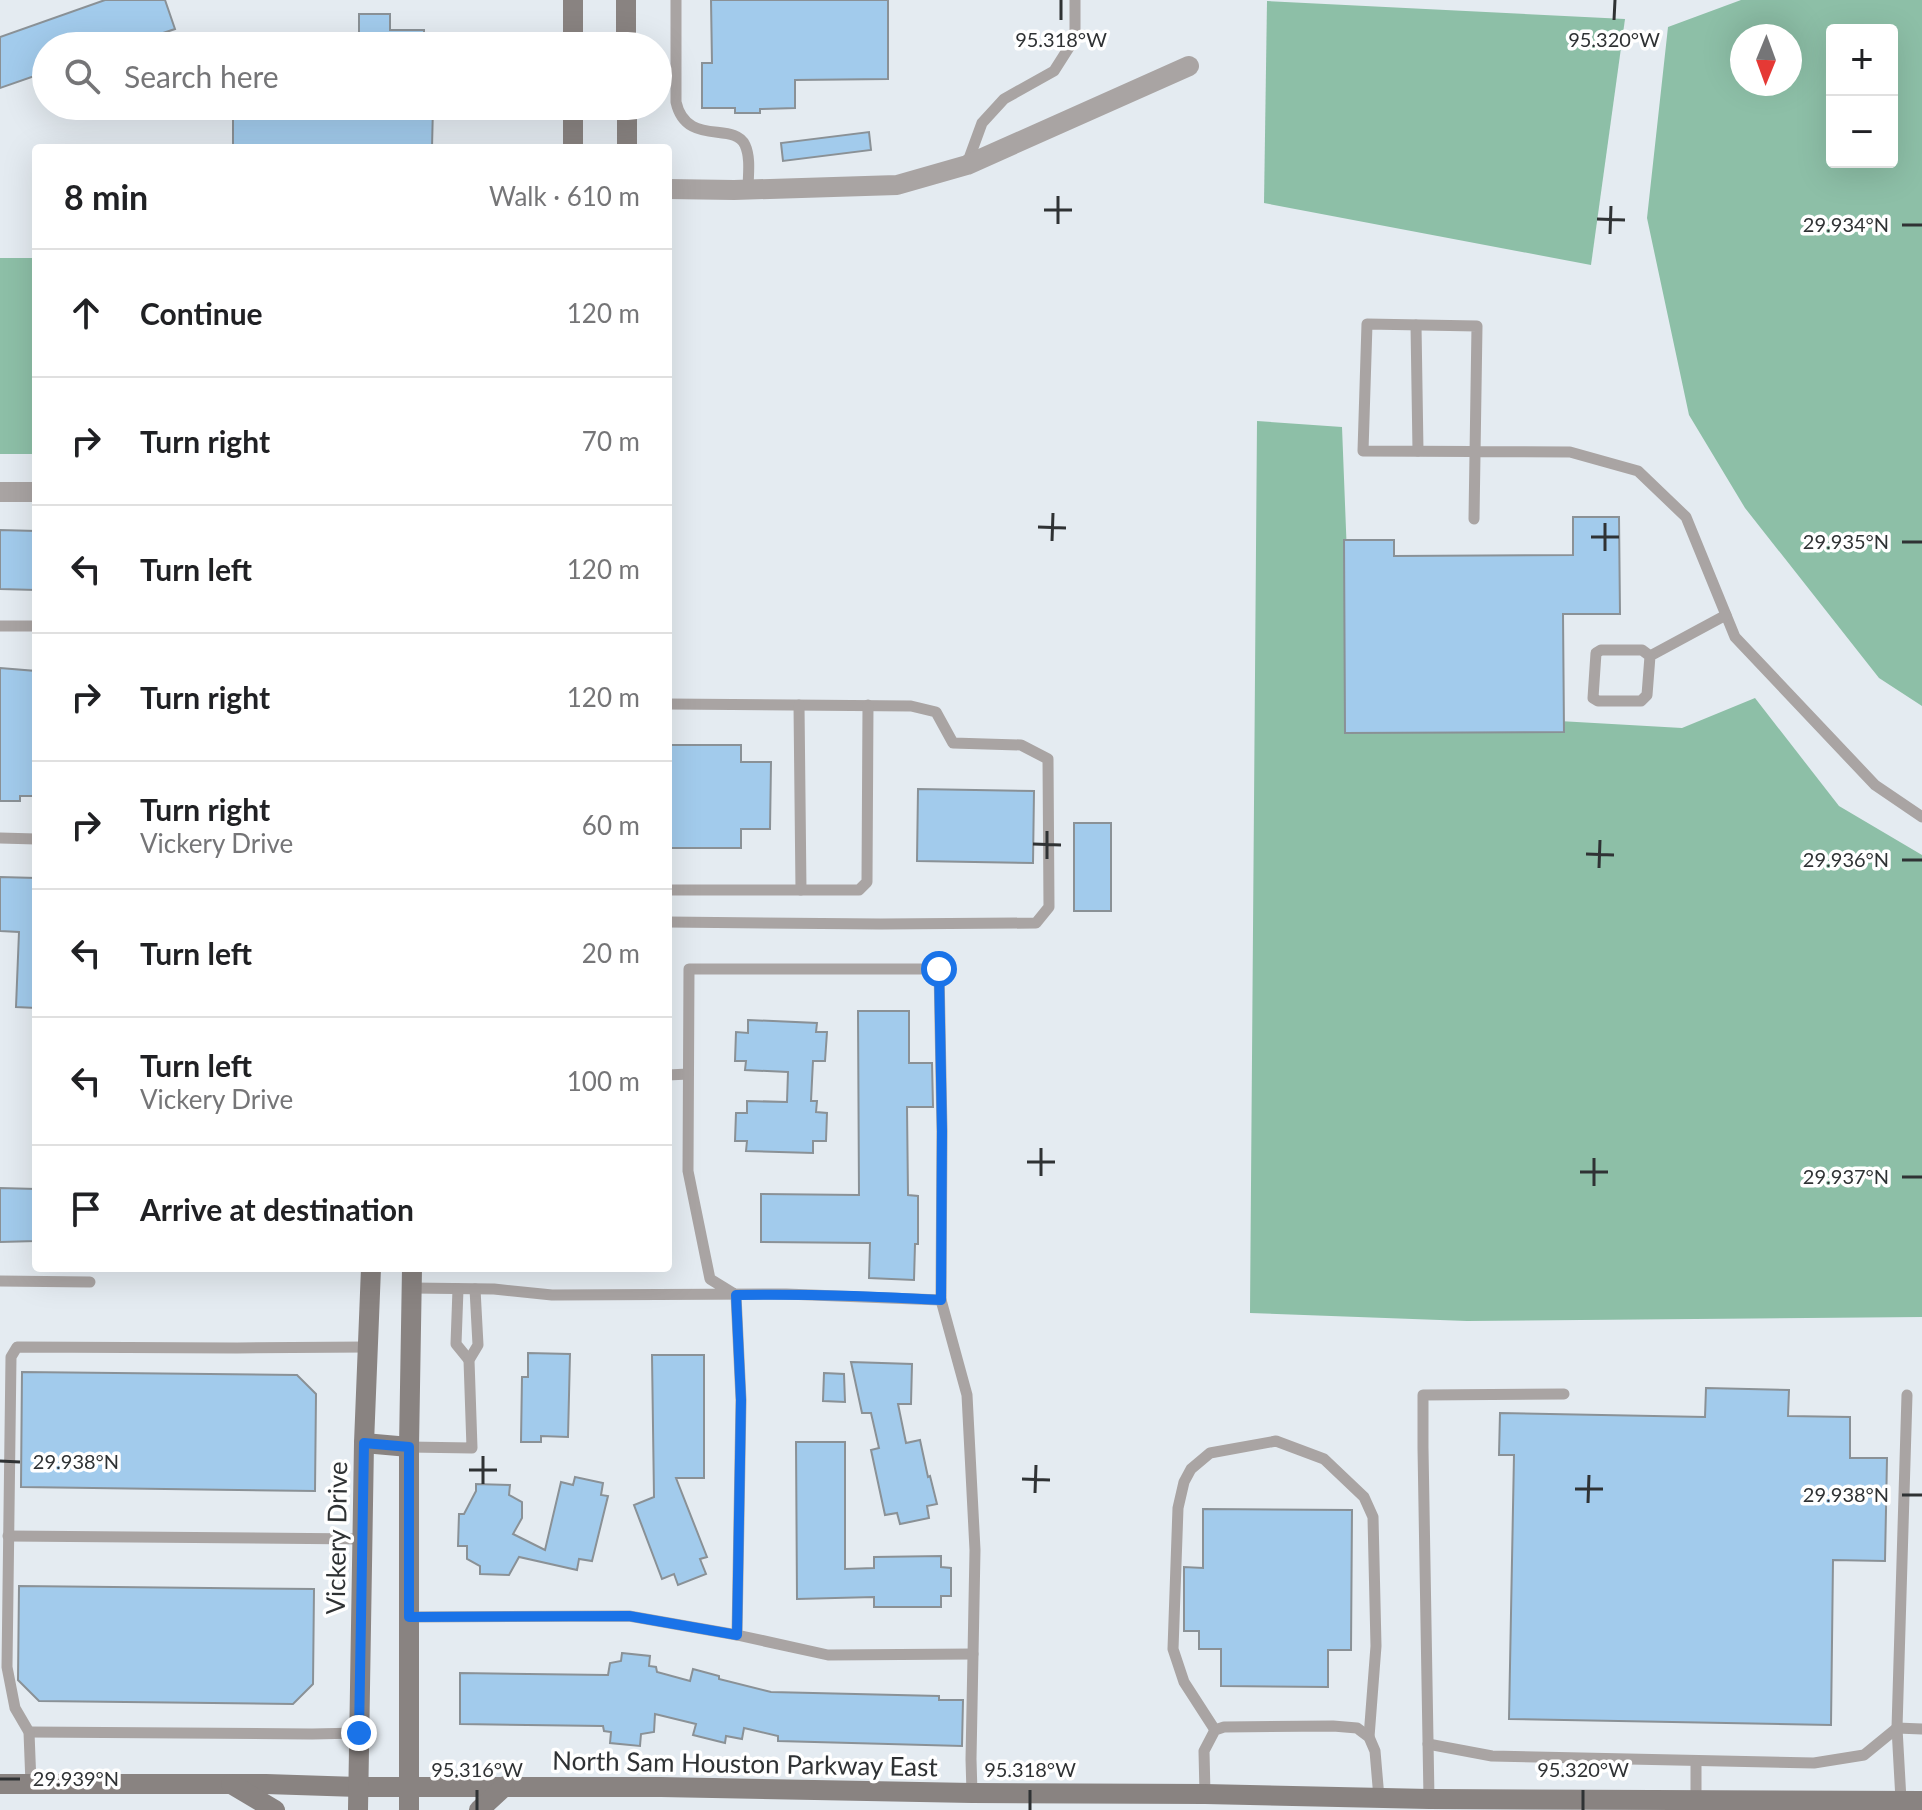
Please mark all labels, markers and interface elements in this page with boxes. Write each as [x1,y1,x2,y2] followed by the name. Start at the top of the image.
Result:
[1730,24,1802,96] north arrow
[1826,24,1898,168] map controls
[1826,24,1898,96] button: +
[1015,27,1107,51] text: 95.318°W
[1568,27,1660,51] text: 95.320°W
[32,32,672,120] search box
[60,54,104,98] icon: search
[124,58,279,94] text: Search here
[1826,96,1898,168] button: −
[64,176,148,217] text: 8 min
[489,180,640,212] text: Walk · 610 m
[1803,212,1889,236] text: 29.934°N
[64,291,108,335] icon: ahead
[140,295,263,331] text: Continue
[567,297,640,329] text: 120 m
[64,419,108,463] icon: right
[140,423,270,459] text: Turn right
[582,425,640,457] text: 70 m
[1803,529,1889,553] text: 29.935°N
[64,547,108,591] icon: left
[140,551,252,587] text: Turn left
[567,553,640,585] text: 120 m
[64,675,108,719] icon: right
[140,679,270,715] text: Turn right
[567,681,640,713] text: 120 m
[140,791,270,827] text: Turn right
[64,803,108,847] icon: right
[582,809,640,841] text: 60 m
[140,827,293,859] text: Vickery Drive
[1803,847,1889,871] text: 29.936°N
[64,931,108,975] icon: left
[140,935,252,971] text: Turn left
[582,937,640,969] text: 20 m
[921,951,957,987] route start
[140,1047,252,1083] text: Turn left
[64,1059,108,1103] icon: left
[567,1065,640,1097] text: 100 m
[140,1083,293,1115] text: Vickery Drive
[1803,1164,1889,1188] text: 29.937°N
[64,1187,108,1231] icon: arrive
[140,1191,414,1227] text: Arrive at destination
[33,1449,119,1473] text: 29.938°N
[319,1461,353,1615] street label: Vickery Drive
[1803,1482,1889,1506] text: 29.938°N
[341,1715,377,1751] route end
[552,1744,939,1782] street label: North Sam Houston Parkway East
[431,1757,523,1781] text: 95.316°W
[984,1757,1076,1781] text: 95.318°W
[1537,1757,1629,1781] text: 95.320°W
[33,1766,119,1790] text: 29.939°N

